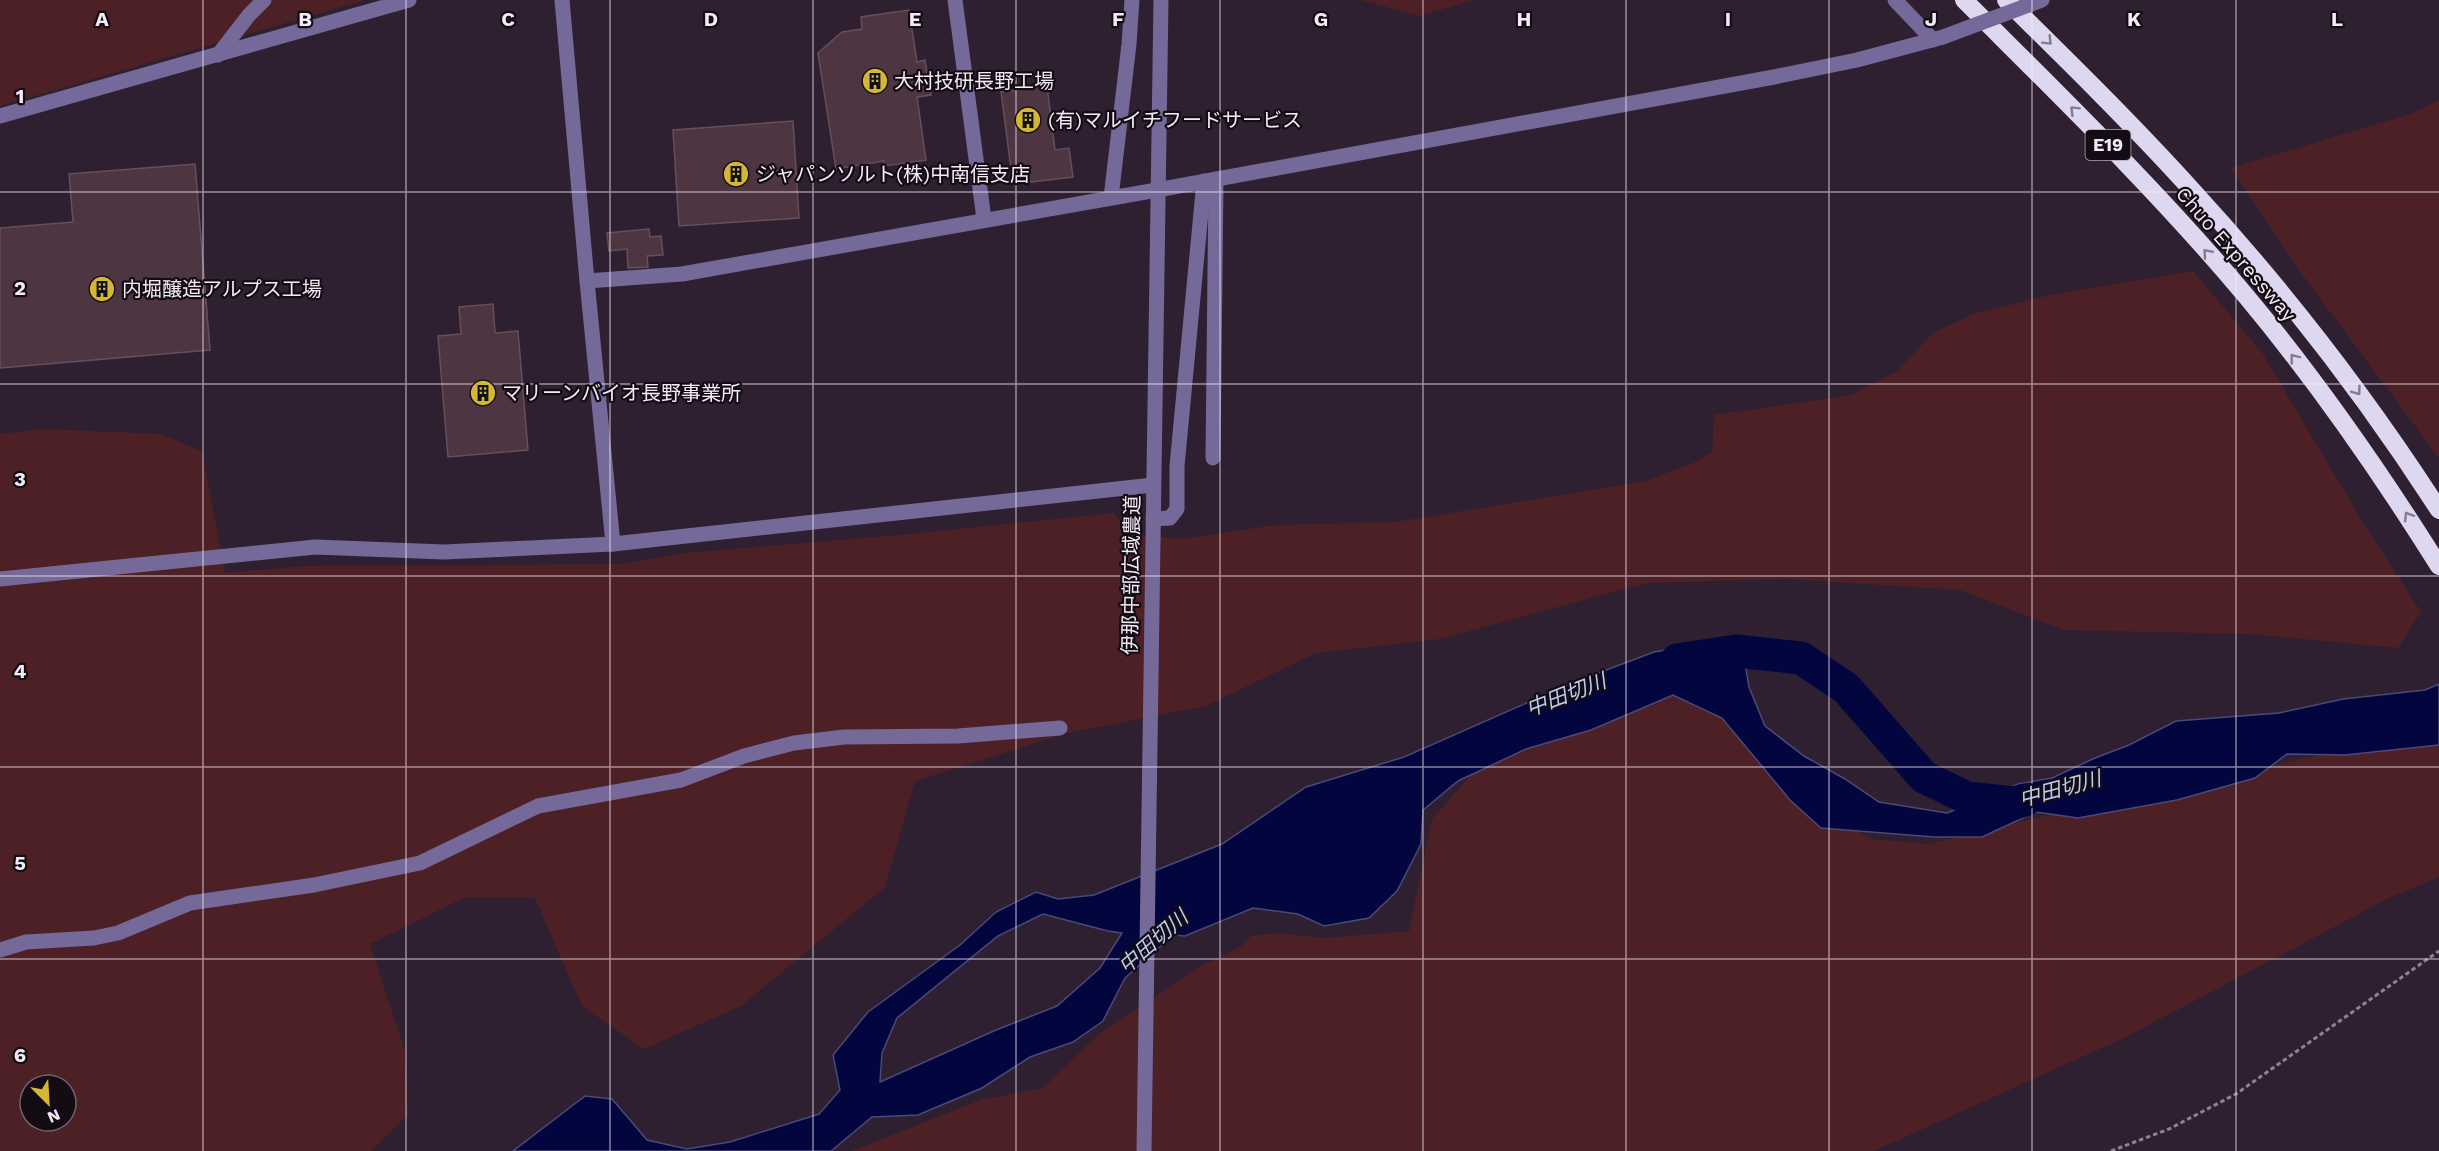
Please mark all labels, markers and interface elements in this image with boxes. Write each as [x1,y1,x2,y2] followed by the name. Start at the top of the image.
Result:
[95,7,109,31] text: A
[298,7,312,31] text: B
[501,7,515,31] text: C
[704,7,718,31] text: D
[909,7,921,31] text: E
[1112,7,1124,31] text: F
[1314,7,1328,31] text: G
[1517,7,1531,31] text: H
[1725,7,1731,31] text: I
[1925,7,1937,31] text: J
[2127,7,2141,31] text: K
[2331,7,2343,31] text: L
[2040,34,2051,45] one-way arrow
[860,66,890,96] building icon: 大村技研長野工場
[894,69,1054,93] place label: 大村技研長野工場
[16,84,24,108] text: 1
[1013,105,1043,135] building icon: (有)マルイチフードサービス
[2070,107,2081,117] one-way arrow
[1048,108,1302,132] place label: (有)マルイチフードサービス
[2086,130,2130,160] road number: E19
[721,159,751,189] building icon: ジャパンソルト(株)中南信支店
[756,162,1030,186] place label: ジャパンソルト(株)中南信支店
[2171,182,2301,327] street label: Chuo Expressway
[2203,249,2214,259] one-way arrow
[87,274,117,304] building icon: 内堀醸造アルプス工場
[14,276,26,300] text: 2
[122,277,322,301] place label: 内堀醸造アルプス工場
[2291,354,2302,365] one-way arrow
[468,378,498,408] building icon: マリーンバイオ長野事業所
[502,381,741,405] place label: マリーンバイオ長野事業所
[2350,385,2361,396] one-way arrow
[14,467,26,491] text: 3
[1118,495,1144,655] street label: 伊那中部広域農道
[2403,512,2415,522] one-way arrow
[14,659,27,683] text: 4
[1522,667,1611,721] water label: 中田切川
[2016,765,2106,811] water label: 中田切川
[14,851,26,875] text: 5
[1113,903,1194,979] water label: 中田切川
[14,1043,26,1067] text: 6
[18,1073,78,1133] north arrow
[45,1105,63,1127] text: N

